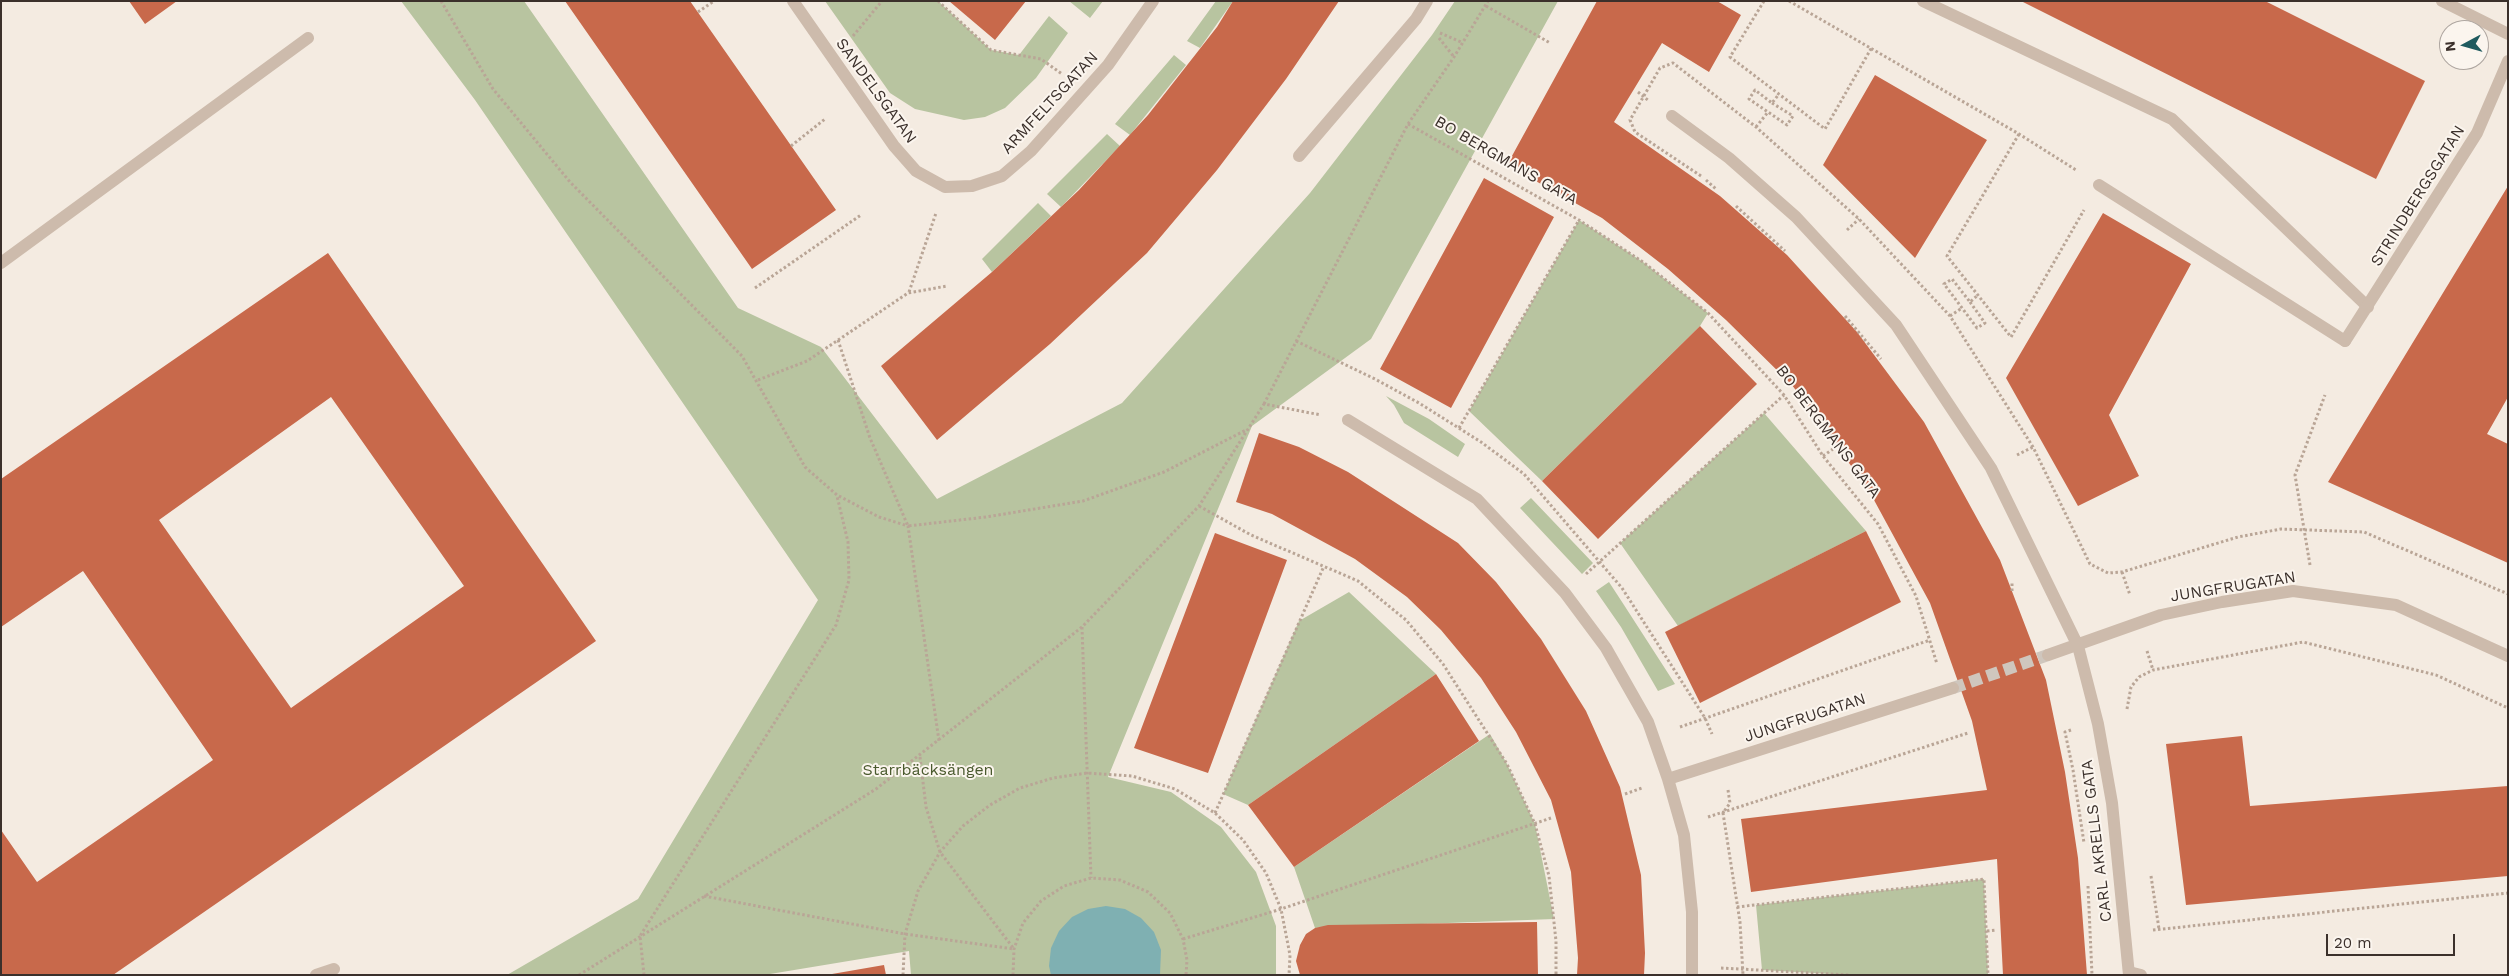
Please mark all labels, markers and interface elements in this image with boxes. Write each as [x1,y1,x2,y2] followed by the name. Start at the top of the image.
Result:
[2439,20,2489,70] north arrow
[831,35,921,147] street label: SANDELSGATAN
[2442,40,2459,52] text: N
[998,48,1102,158] street label: ARMFELTSGATAN
[1431,112,1581,210] street label: BO BERGMANS GATA
[2367,122,2469,270] street label: STRINDBERGSGATAN
[1772,362,1884,502] street label: BO BERGMANS GATA
[2169,568,2297,606] street label: JUNGFRUGATAN
[1742,689,1868,747] street label: JUNGFRUGATAN
[2078,759,2116,923] street label: CARL AKRELLS GATA
[862,760,994,780] park label: Starrbäcksängen
[2329,924,2458,956] scale bar
[2334,934,2372,952] text: 20 m

